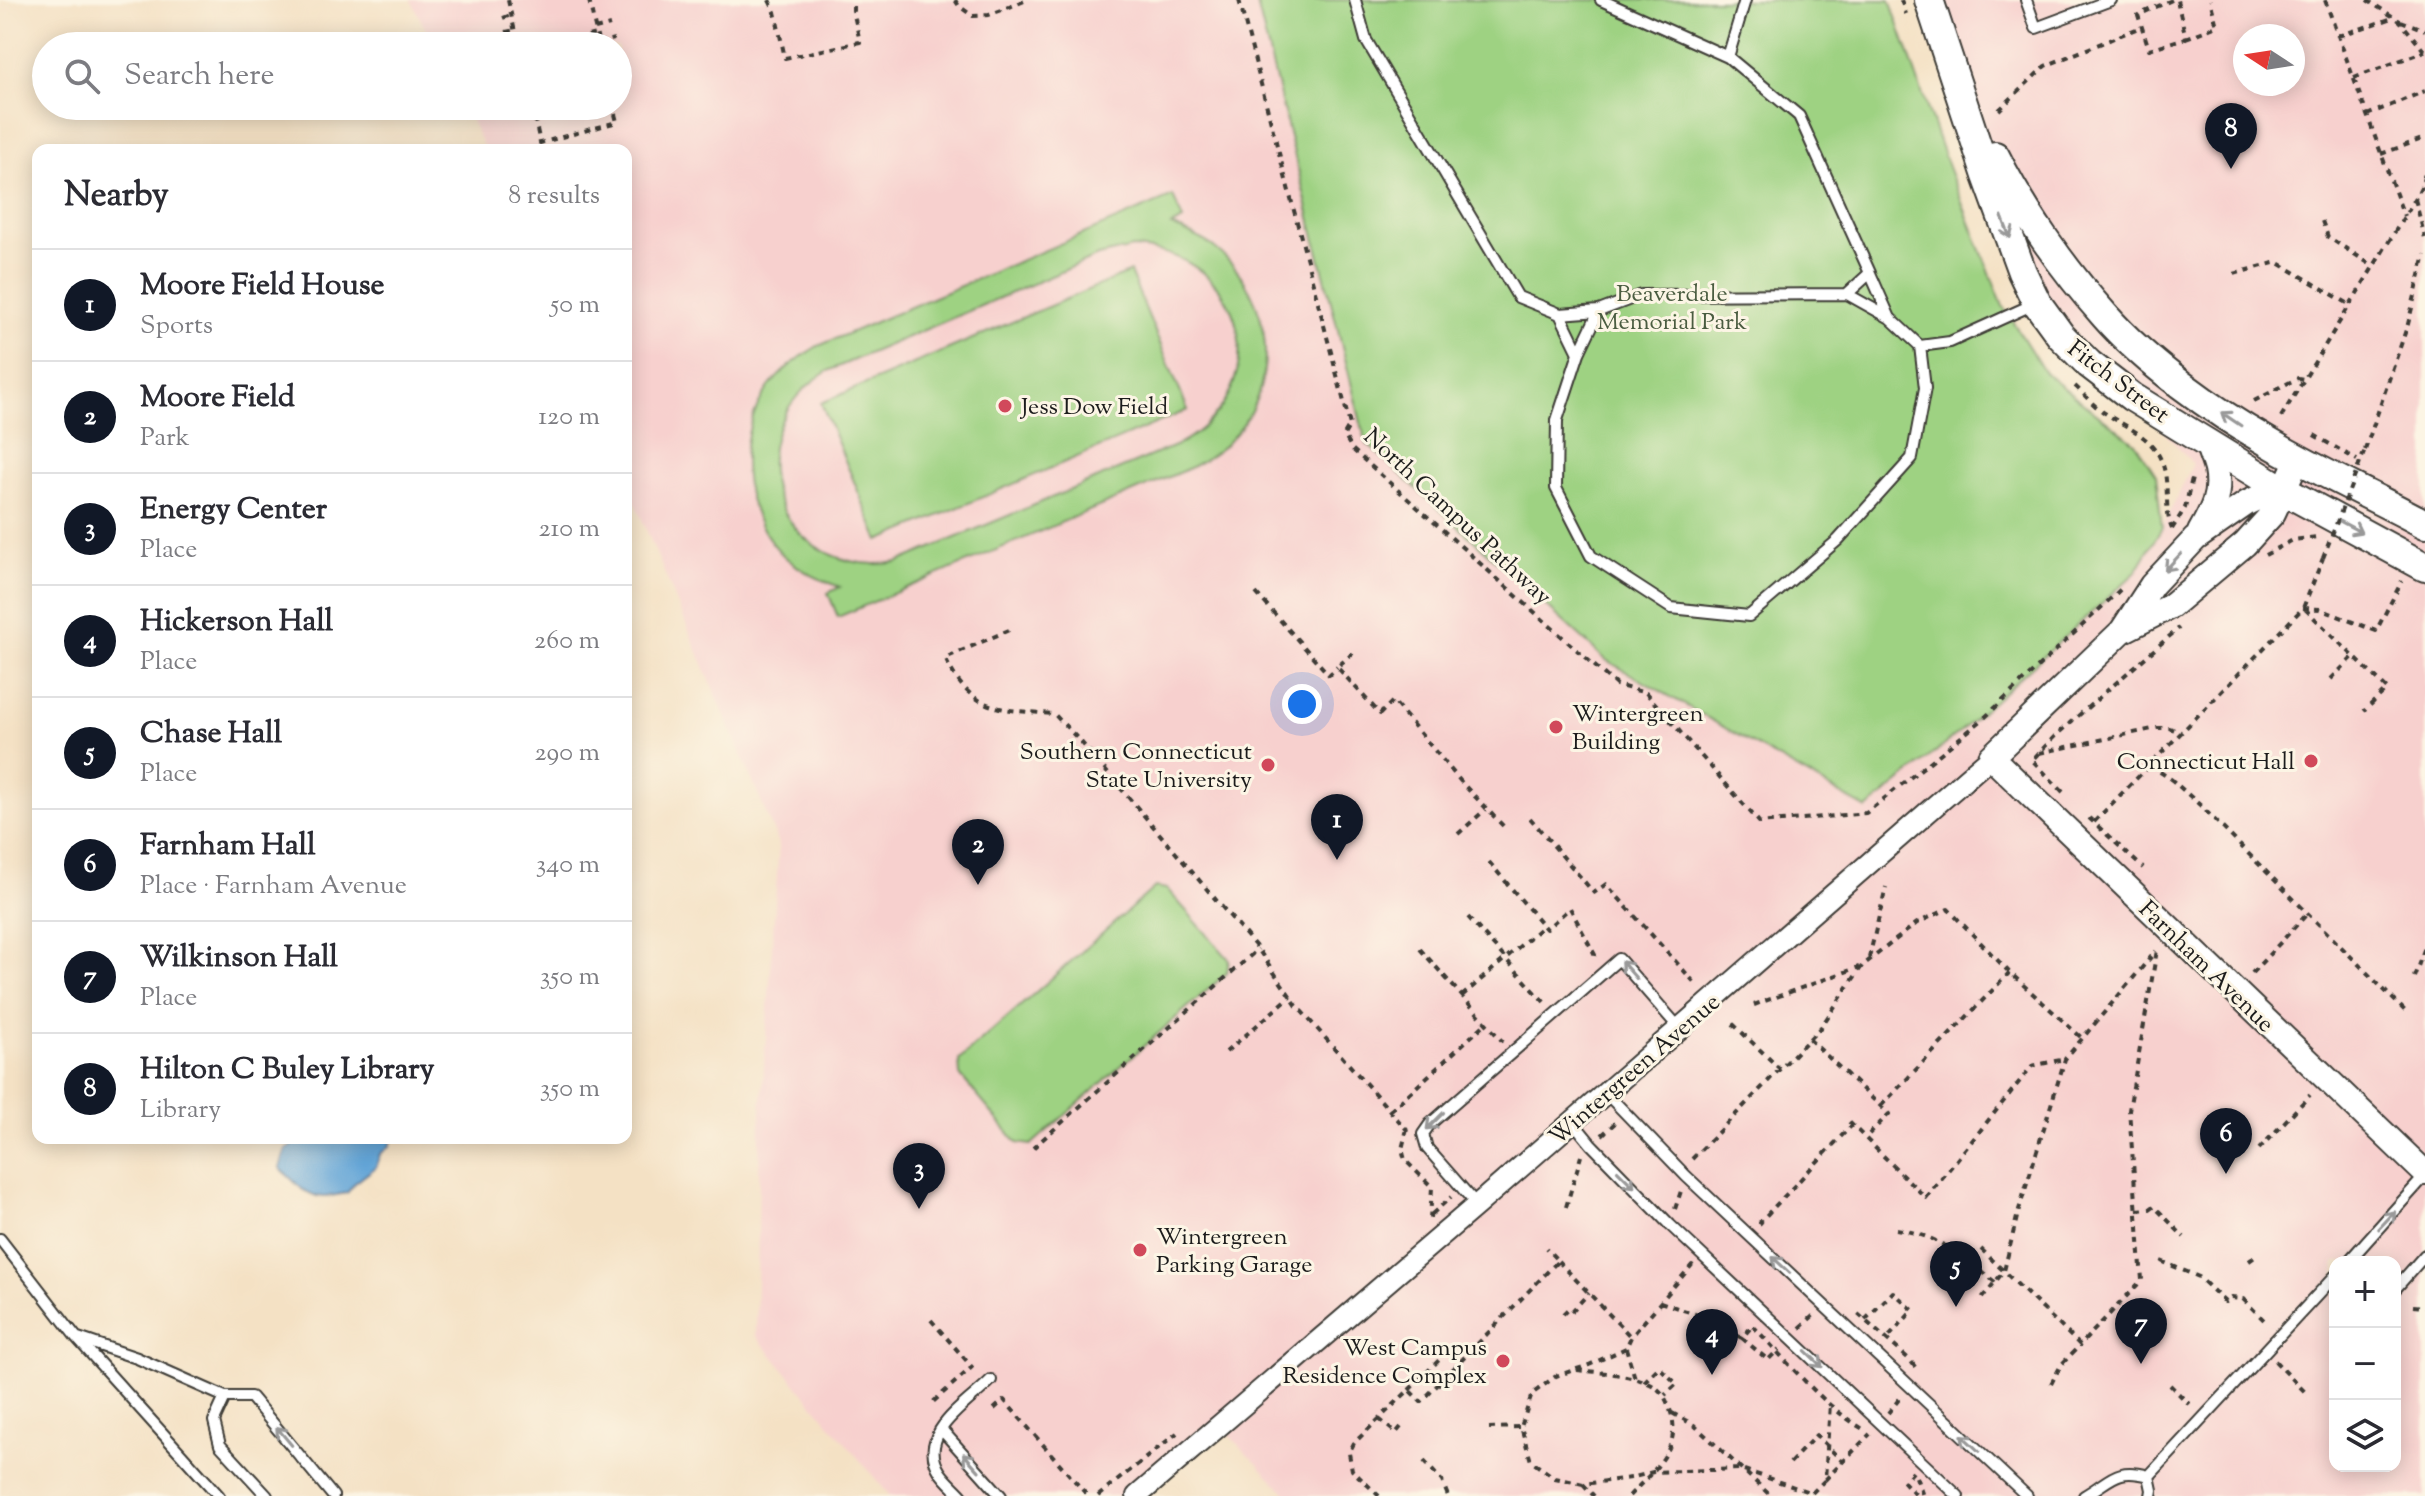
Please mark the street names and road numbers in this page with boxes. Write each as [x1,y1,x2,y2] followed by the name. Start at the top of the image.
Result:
[2060,333,2176,432] street label: Fitch Street
[1355,421,1558,614] street label: North Campus Pathway
[2130,894,2281,1041] street label: Farnham Avenue
[1542,987,1728,1155] street label: Wintergreen Avenue

